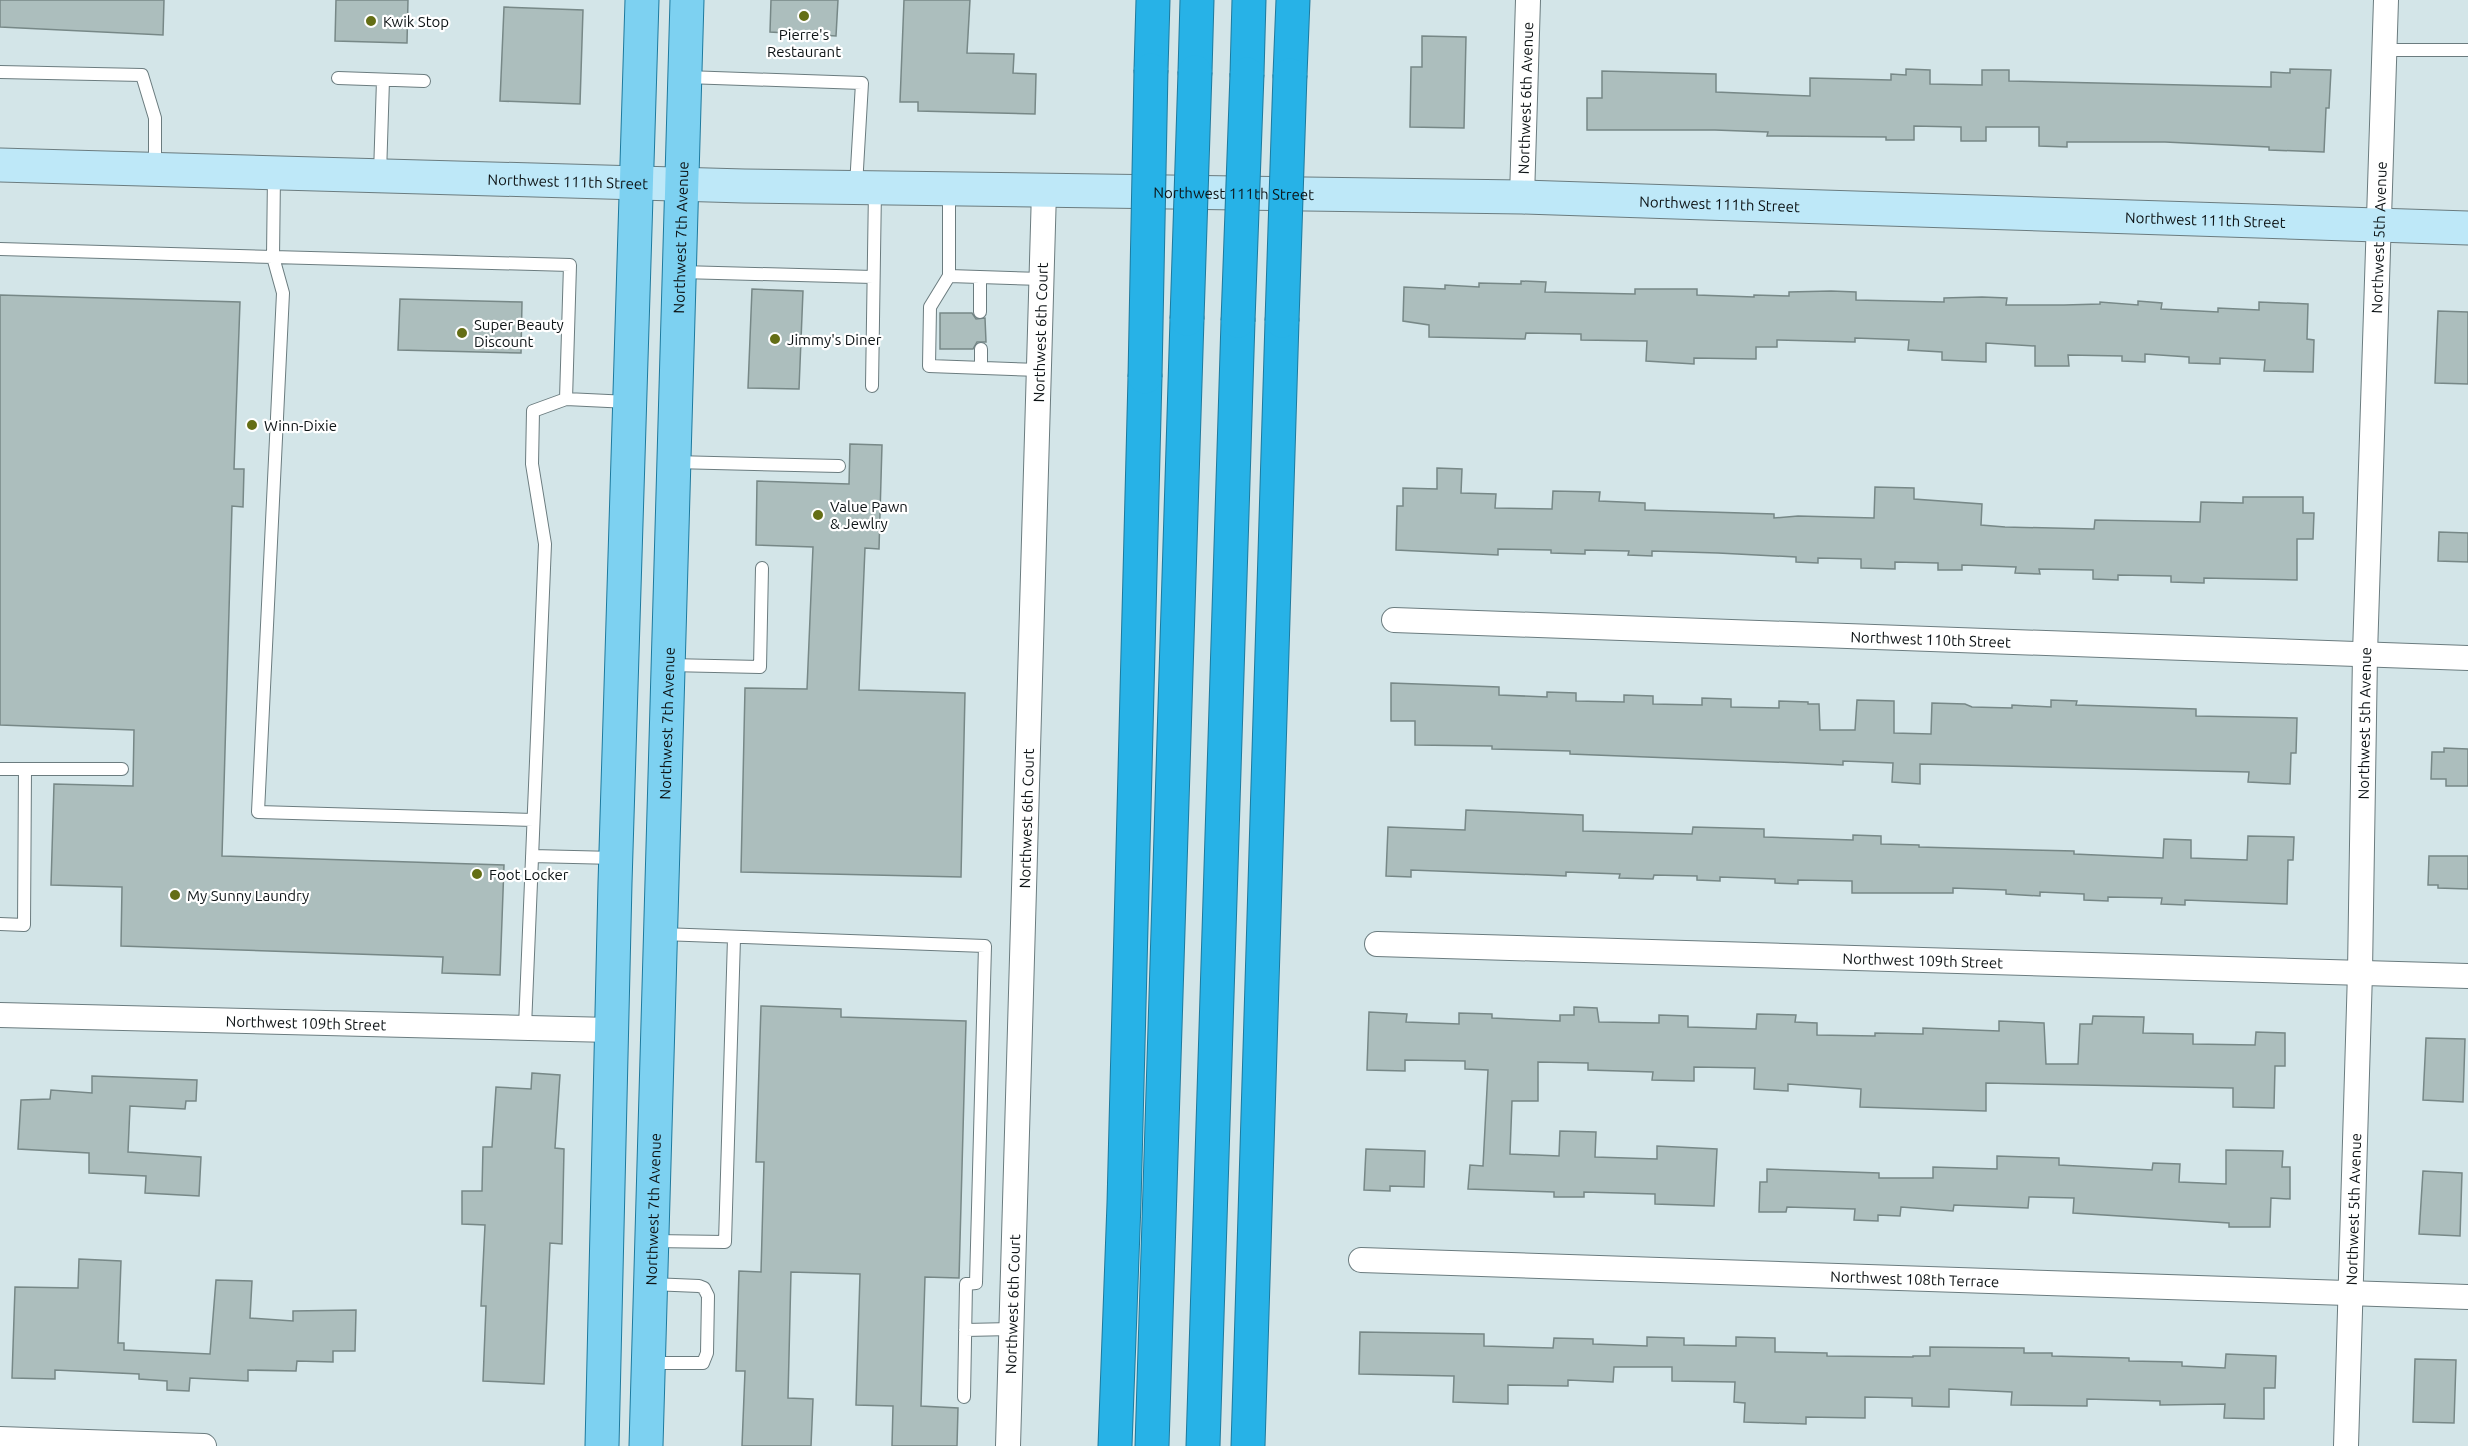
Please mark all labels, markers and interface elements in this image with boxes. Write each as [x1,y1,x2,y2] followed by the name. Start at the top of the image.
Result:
[797,9,811,23] marker: Pierre's Restaurant
[383,13,449,30] place label: Kwik Stop
[364,14,378,28] marker: Kwik Stop
[1514,22,1536,174] street label: Northwest 6th Avenue
[767,26,841,60] place label: Pierre's Restaurant
[670,161,691,314] street label: Northwest 7th Avenue
[2367,161,2389,314] street label: Northwest 5th Avenue
[487,170,648,192] street label: Northwest 111th Street
[1153,183,1314,203] street label: Northwest 111th Street
[1639,192,1800,215] street label: Northwest 111th Street
[2125,208,2286,231] street label: Northwest 111th Street
[1029,262,1050,403] street label: Northwest 6th Court
[474,316,564,350] place label: Super Beauty Discount
[455,326,469,340] marker: Super Beauty Discount
[787,331,882,348] place label: Jimmy's Diner
[768,332,782,346] marker: Jimmy's Diner
[264,417,337,434] place label: Winn-Dixie
[245,418,259,432] marker: Winn-Dixie
[830,498,908,532] place label: Value Pawn & Jewlry
[811,508,825,522] marker: Value Pawn & Jewlry
[1850,628,2011,650] street label: Northwest 110th Street
[656,647,677,800] street label: Northwest 7th Avenue
[2354,647,2374,800] street label: Northwest 5th Avenue
[1016,748,1037,888] street label: Northwest 6th Court
[489,866,569,883] place label: Foot Locker
[470,867,484,881] marker: Foot Locker
[187,887,309,904] place label: My Sunny Laundry
[168,888,182,902] marker: My Sunny Laundry
[1842,949,2003,971] street label: Northwest 109th Street
[225,1012,387,1033] street label: Northwest 109th Street
[642,1133,663,1286] street label: Northwest 7th Avenue
[2342,1133,2364,1286] street label: Northwest 5th Avenue
[1002,1234,1023,1374] street label: Northwest 6th Court
[1830,1267,1999,1290] street label: Northwest 108th Terrace

